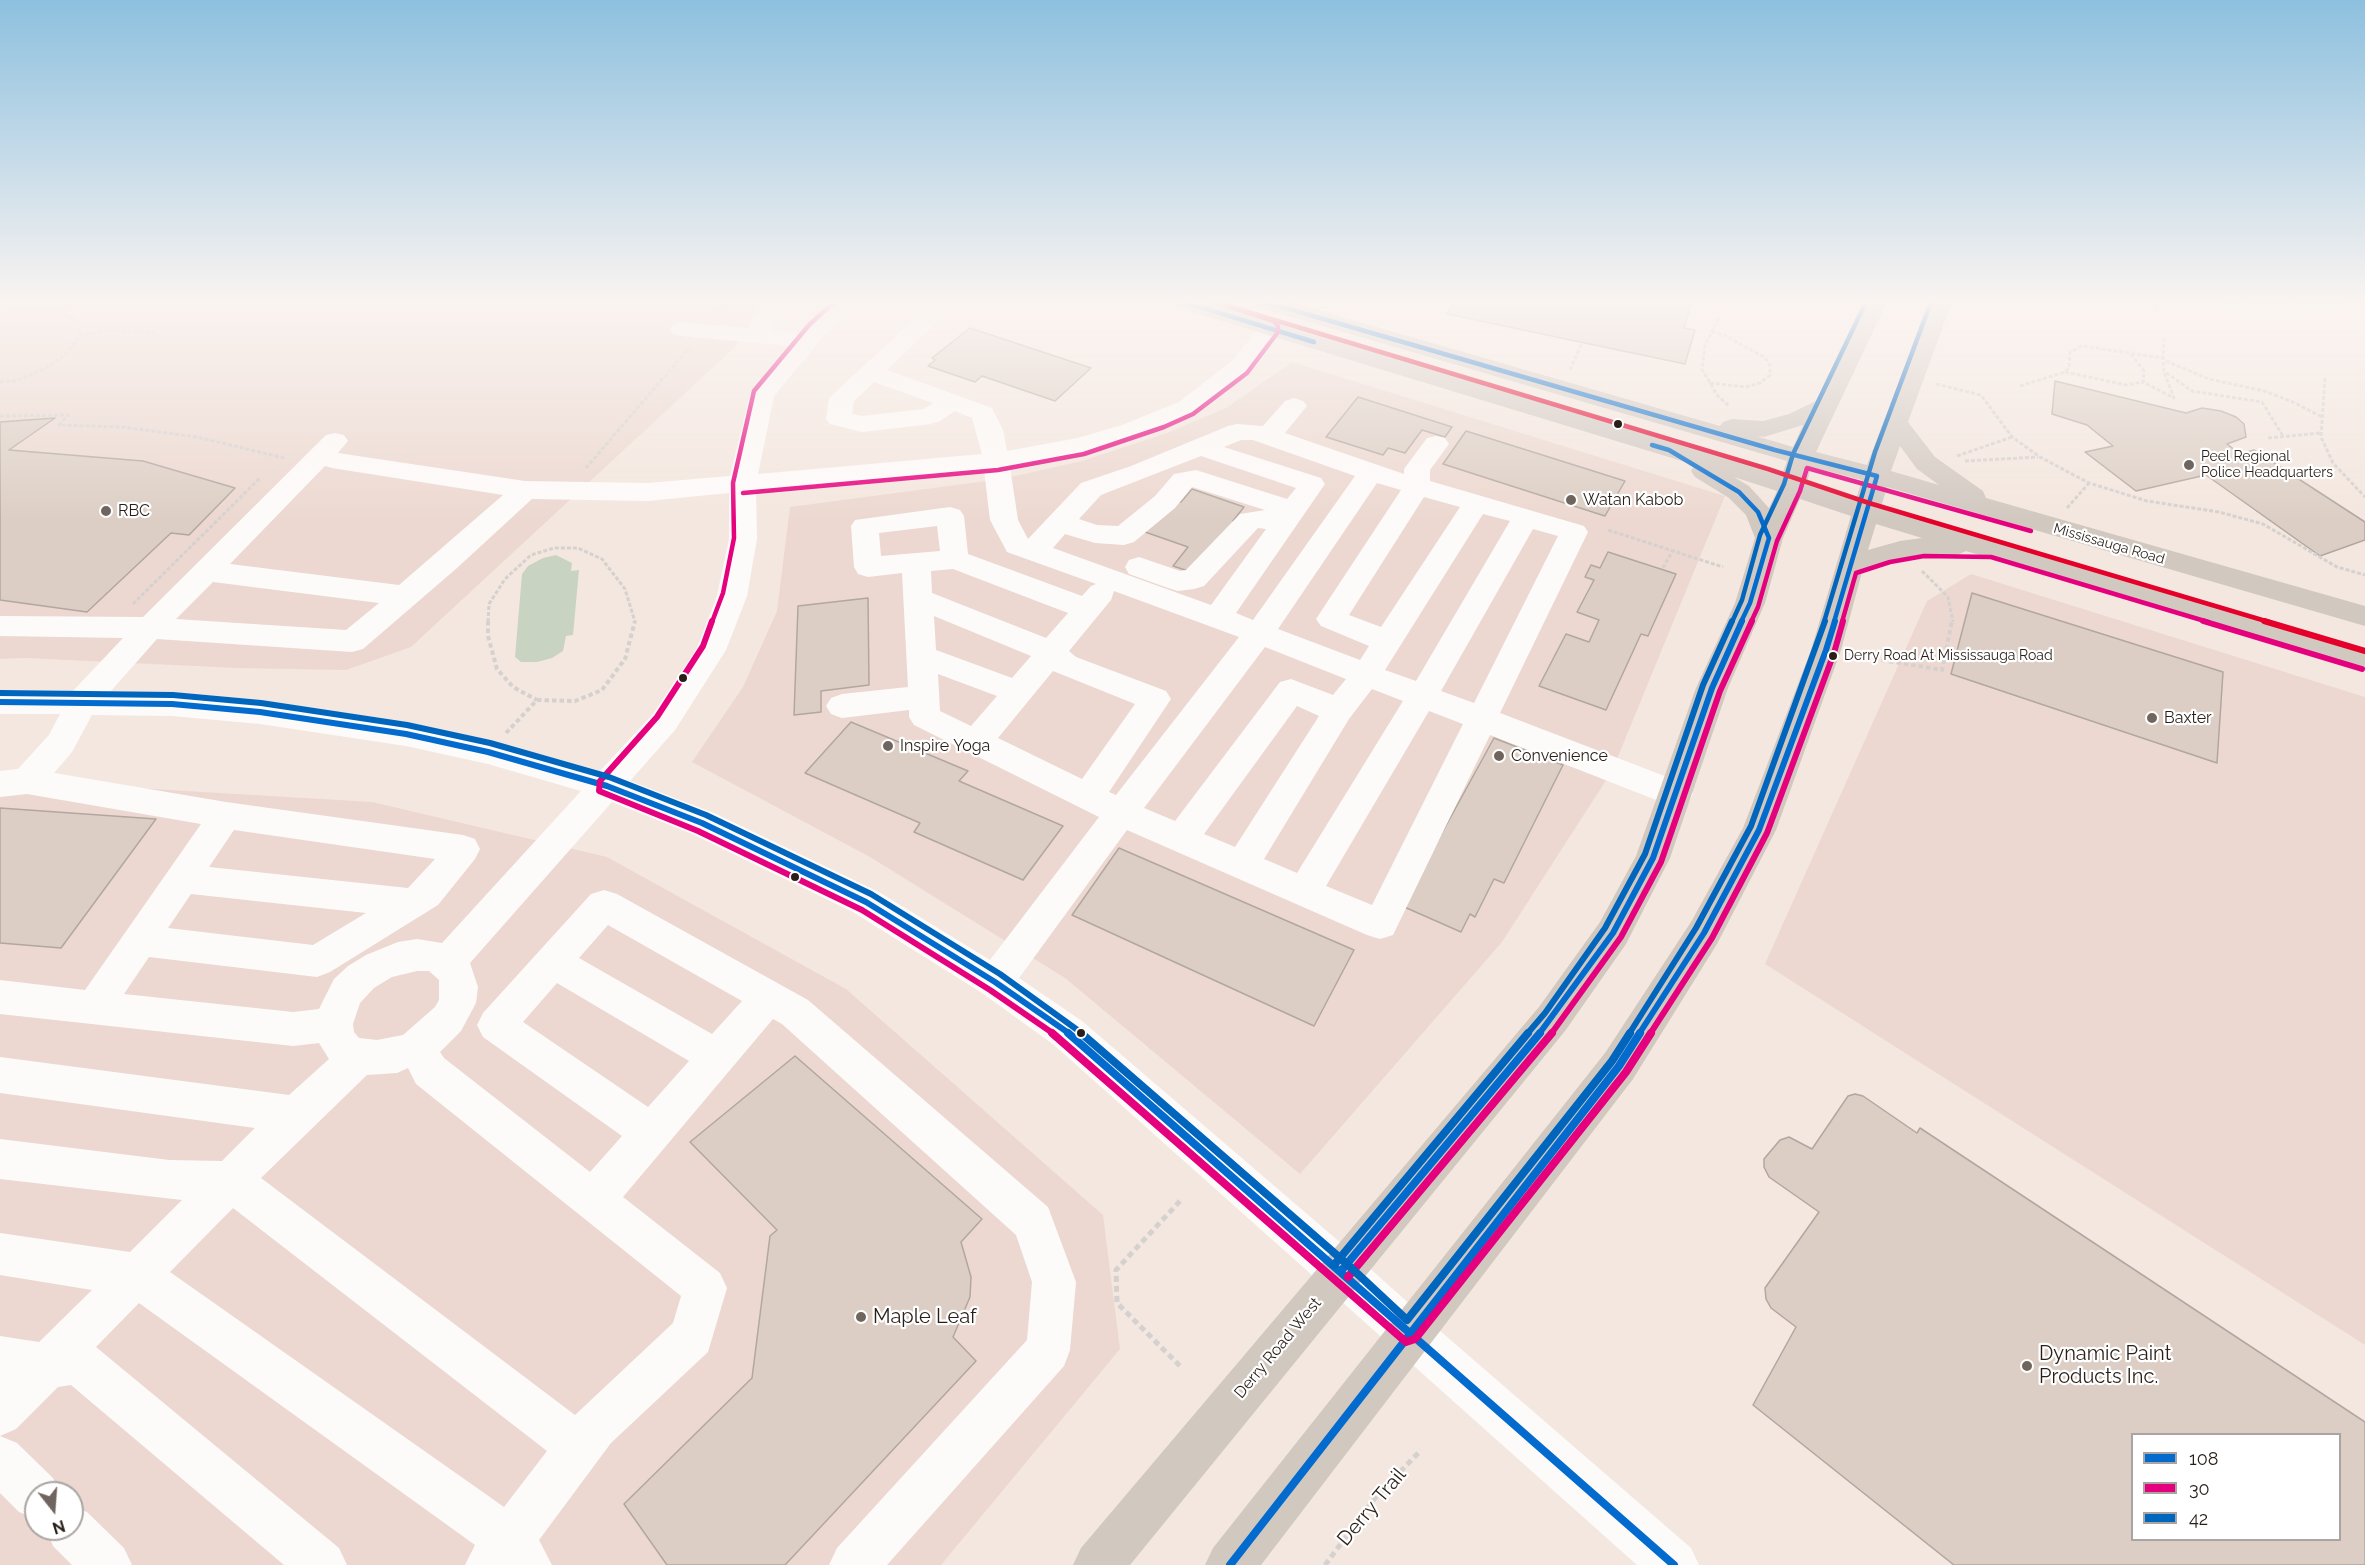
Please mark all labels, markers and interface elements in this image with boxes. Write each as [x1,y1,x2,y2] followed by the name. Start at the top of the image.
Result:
[1612,418,1624,430] unlabelled marker
[2201,449,2333,482] place label: Peel Regional Police Headquarters
[2182,458,2196,472] marker: Peel Regional Police Headquarters
[1583,490,1683,510] place label: Watan Kabob
[1564,493,1578,507] marker: Watan Kabob
[118,501,150,521] place label: RBC
[99,504,113,518] marker: RBC
[2052,520,2166,568] street label: Mississauga Road
[1844,648,2053,664] place label: Derry Road At Mississauga Road
[1827,650,1839,662] marker: Derry Road At Mississauga Road
[677,672,689,684] unlabelled marker
[2164,708,2212,728] place label: Baxter
[2145,711,2159,725] marker: Baxter
[900,736,990,756] place label: Inspire Yoga
[881,739,895,753] marker: Inspire Yoga
[1511,746,1608,766] place label: Convenience
[1492,749,1506,763] marker: Convenience
[789,871,801,883] unlabelled marker
[1075,1027,1087,1039] unlabelled marker
[1230,1294,1326,1402] street label: Derry Road West
[873,1305,977,1329] place label: Maple Leaf
[854,1310,868,1324] marker: Maple Leaf
[2039,1342,2171,1389] place label: Dynamic Paint Products Inc.
[2020,1359,2034,1373] marker: Dynamic Paint Products Inc.
[2131,1433,2341,1541] legend
[2189,1448,2218,1469] text: 108
[1333,1463,1411,1551] street label: Derry Trail
[2189,1478,2210,1499] text: 30
[24,1481,84,1541] north arrow
[2189,1508,2208,1529] text: 42
[50,1516,67,1538] text: N

